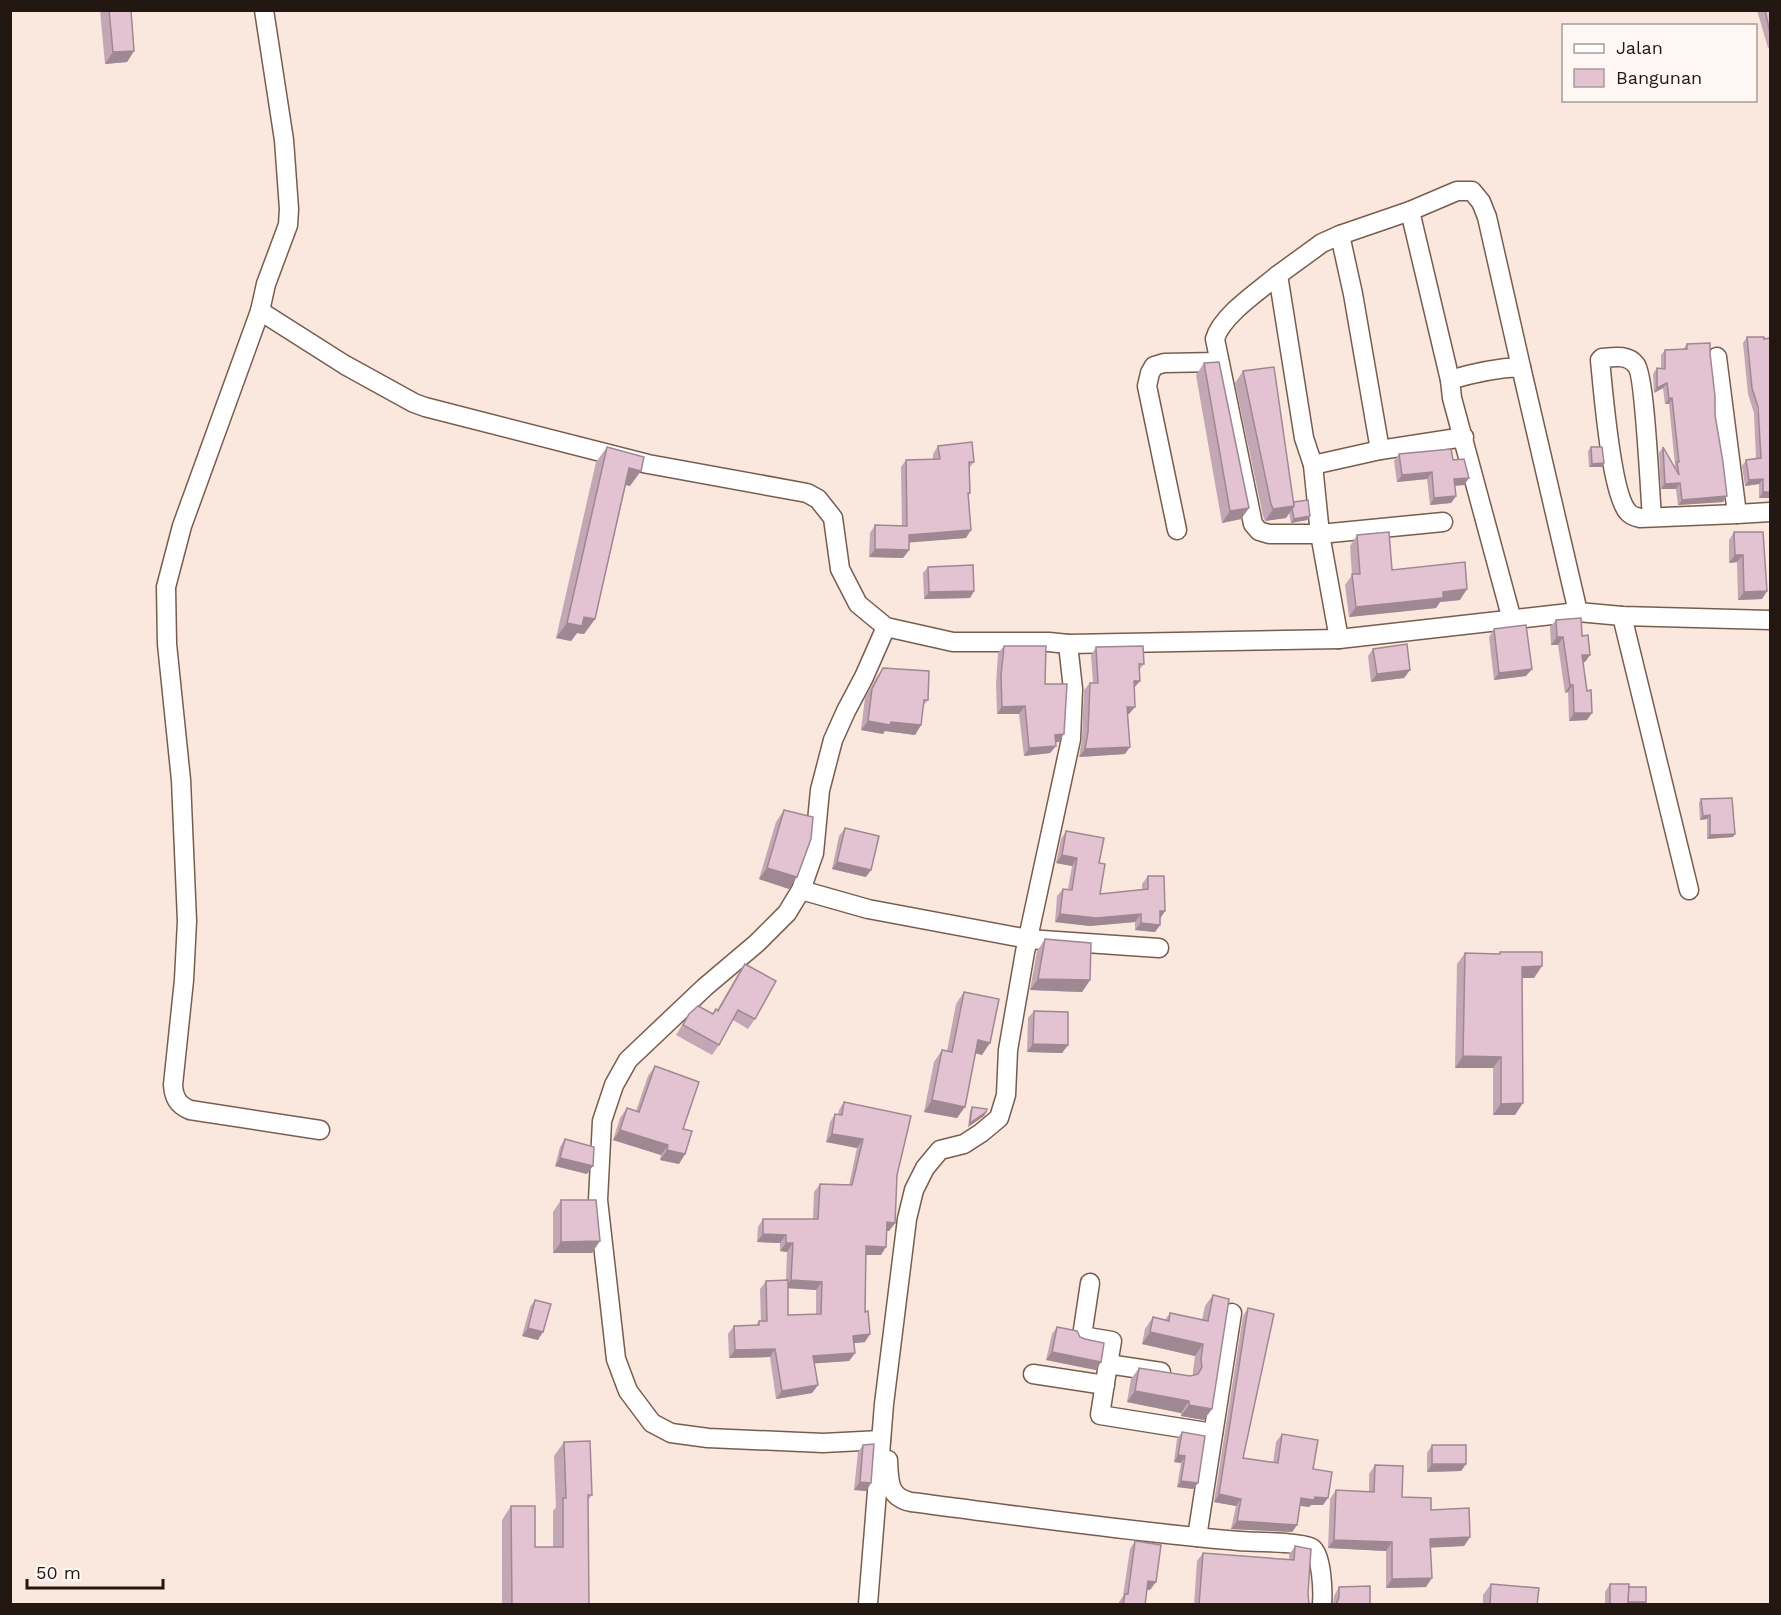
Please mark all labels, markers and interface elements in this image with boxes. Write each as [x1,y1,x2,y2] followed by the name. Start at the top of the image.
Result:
[1562,24,1757,102] legend
[1616,37,1663,58] text: Jalan
[1616,67,1702,88] text: Bangunan
[27,1552,164,1590] scale bar
[36,1562,81,1583] text: 50 m

